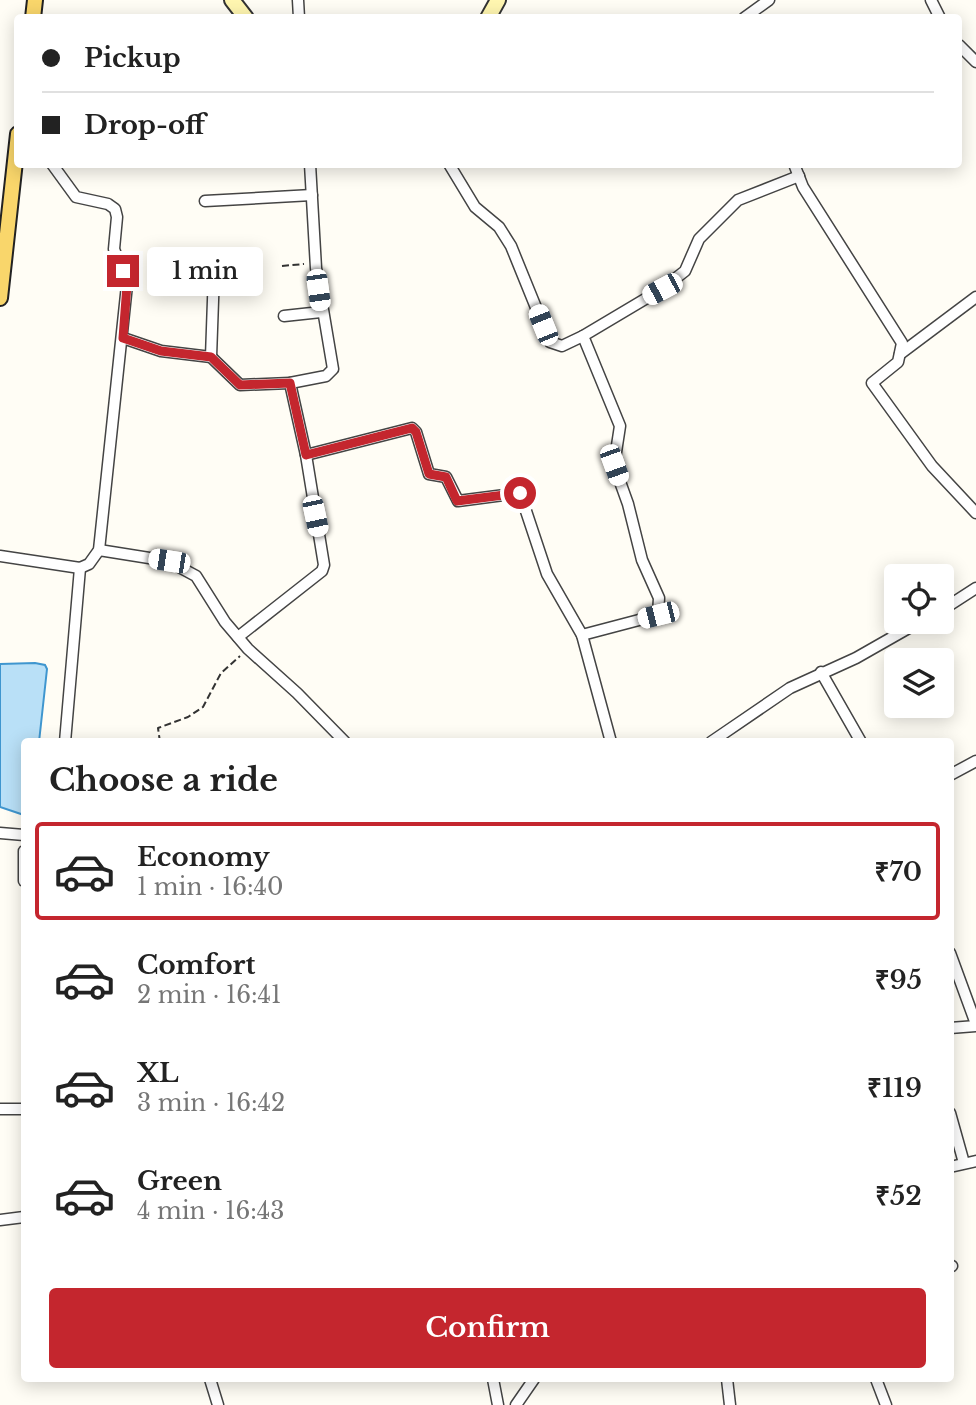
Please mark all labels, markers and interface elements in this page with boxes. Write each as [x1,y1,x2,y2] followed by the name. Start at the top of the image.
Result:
[84,42,181,74] text: Pickup
[84,109,205,141] text: Drop-off
[148,246,263,296] callout: 1 min
[107,255,139,287] route end
[172,257,238,285] text: 1 min
[305,268,332,312] car
[639,270,686,308] car
[526,302,561,348] car
[597,442,632,488] car
[504,477,536,509] route start
[301,493,330,539] car
[147,547,192,575] car
[884,564,954,718] map controls
[884,564,954,634] button: locate
[636,600,681,630] car
[884,648,954,718] button: layers
[49,760,278,800] text: Choose a ride
[53,840,116,903] icon: car
[137,841,270,873] text: Economy
[875,856,922,888] text: ₹70
[137,873,283,901] text: 1 min · 16:40
[53,948,116,1011] icon: car
[137,949,255,981] text: Comfort
[875,964,922,996] text: ₹95
[137,981,281,1009] text: 2 min · 16:41
[53,1056,116,1119] icon: car
[137,1057,179,1089] text: XL
[867,1072,922,1104] text: ₹119
[137,1089,285,1117] text: 3 min · 16:42
[53,1164,116,1227] icon: car
[137,1165,222,1197] text: Green
[875,1180,922,1212] text: ₹52
[137,1197,284,1225] text: 4 min · 16:43
[49,1288,926,1368] button: Confirm

